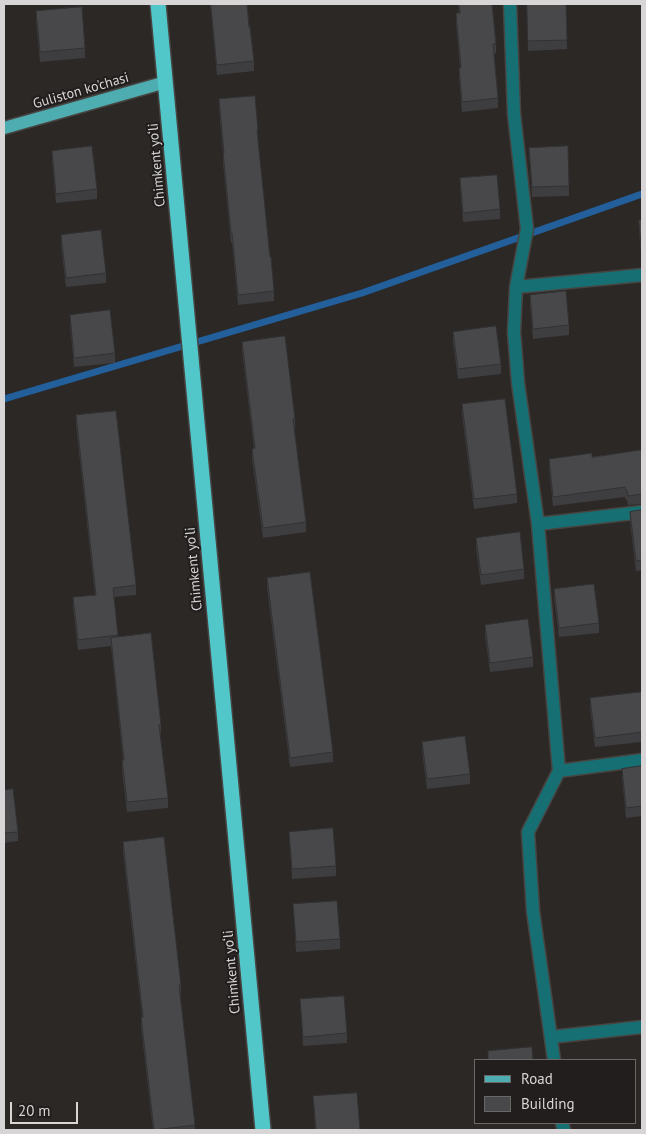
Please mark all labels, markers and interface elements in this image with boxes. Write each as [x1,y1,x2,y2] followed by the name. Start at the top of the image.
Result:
[31,69,131,113] street label: Guliston ko'chasi
[145,122,169,208] street label: Chimkent yo‘li
[182,526,206,612] street label: Chimkent yo‘li
[220,929,244,1015] street label: Chimkent yo‘li
[473,1059,636,1124] legend
[521,1069,553,1088] text: Road
[12,1092,80,1124] scale bar
[521,1094,575,1113] text: Building
[18,1101,51,1120] text: 20 m

